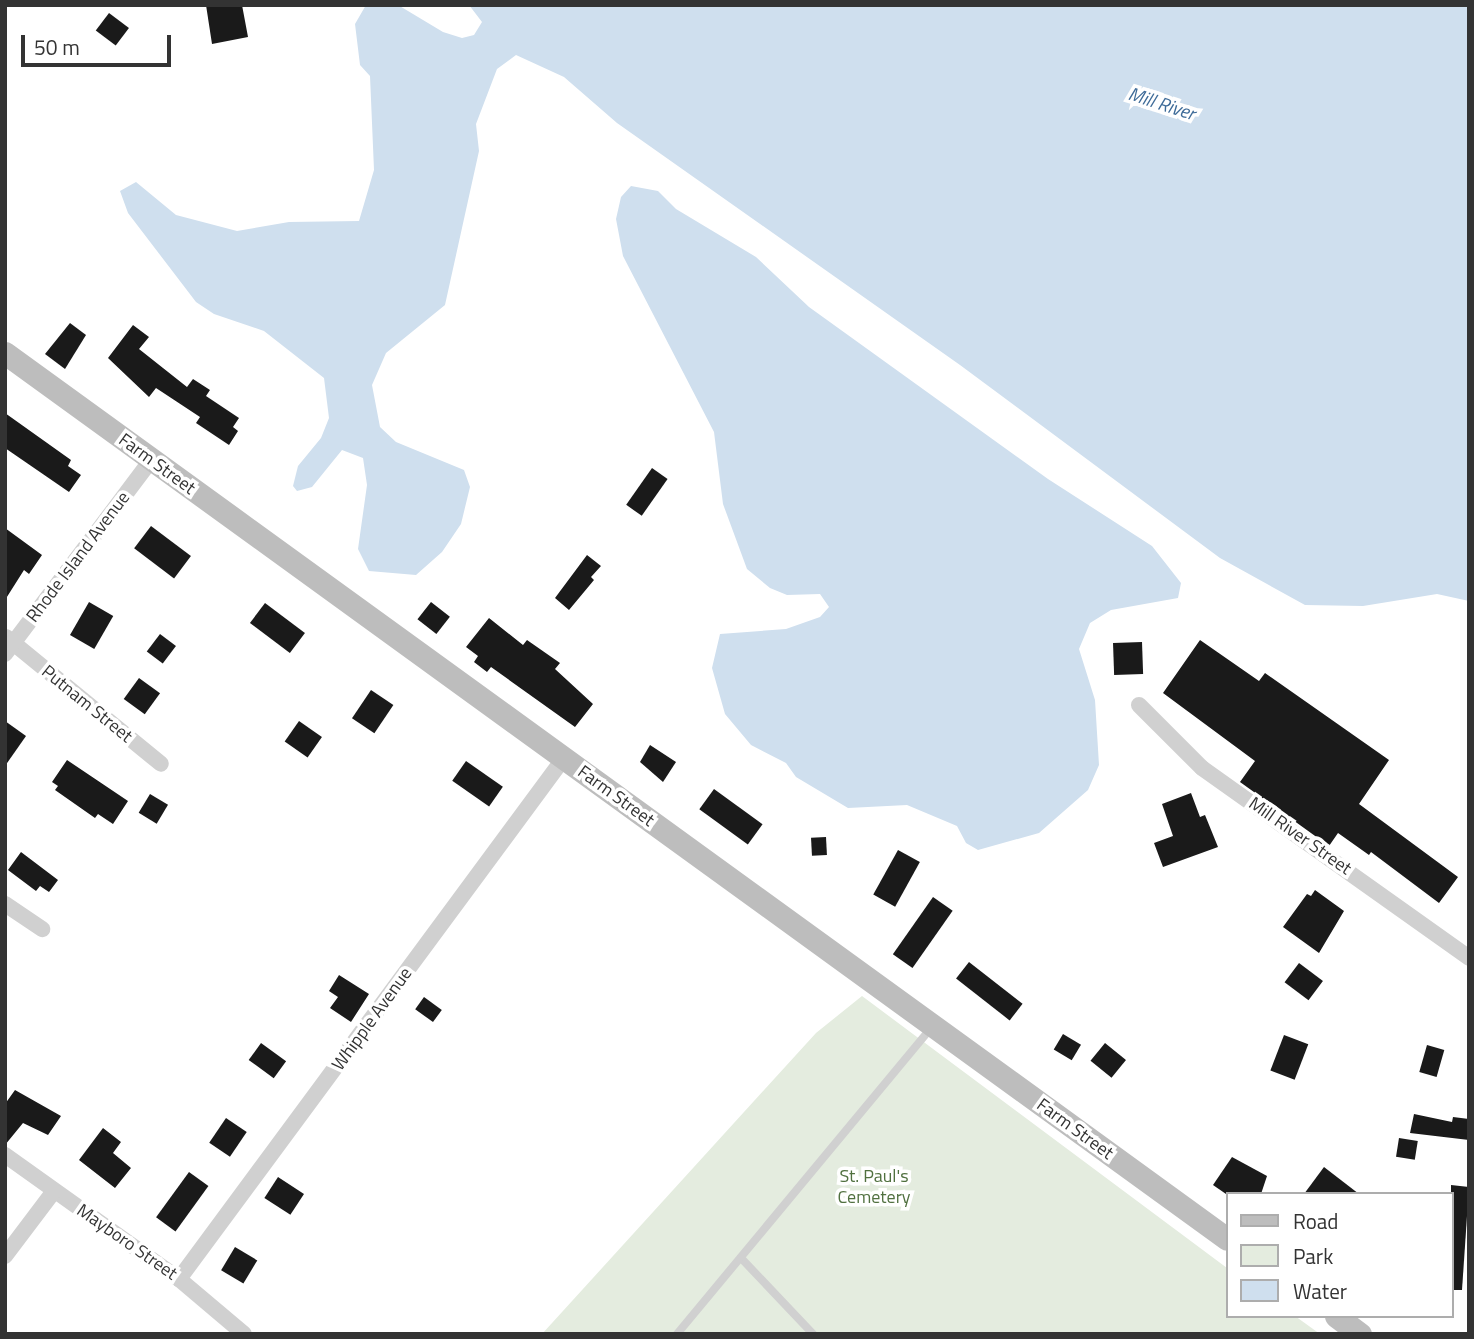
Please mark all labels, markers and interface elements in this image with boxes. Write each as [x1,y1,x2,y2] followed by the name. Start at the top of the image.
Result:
[24,21,175,65] scale bar
[34,31,80,63] text: 50 m
[1126,82,1198,124] water label: Mill River
[114,429,200,499] street label: Farm Street
[22,487,134,627] street label: Rhode Island Avenue
[37,661,137,747] street label: Putnam Street
[573,761,659,831] street label: Farm Street
[1244,793,1356,879] street label: Mill River Street
[327,963,417,1075] street label: Whipple Avenue
[1032,1094,1118,1164] street label: Farm Street
[837,1166,911,1208] park label: St. Paul's Cemetery
[1226,1192,1453,1318] legend
[73,1199,181,1285] street label: Mayboro Street
[1293,1205,1338,1237] text: Road
[1293,1240,1333,1272] text: Park
[1293,1275,1347,1307] text: Water

